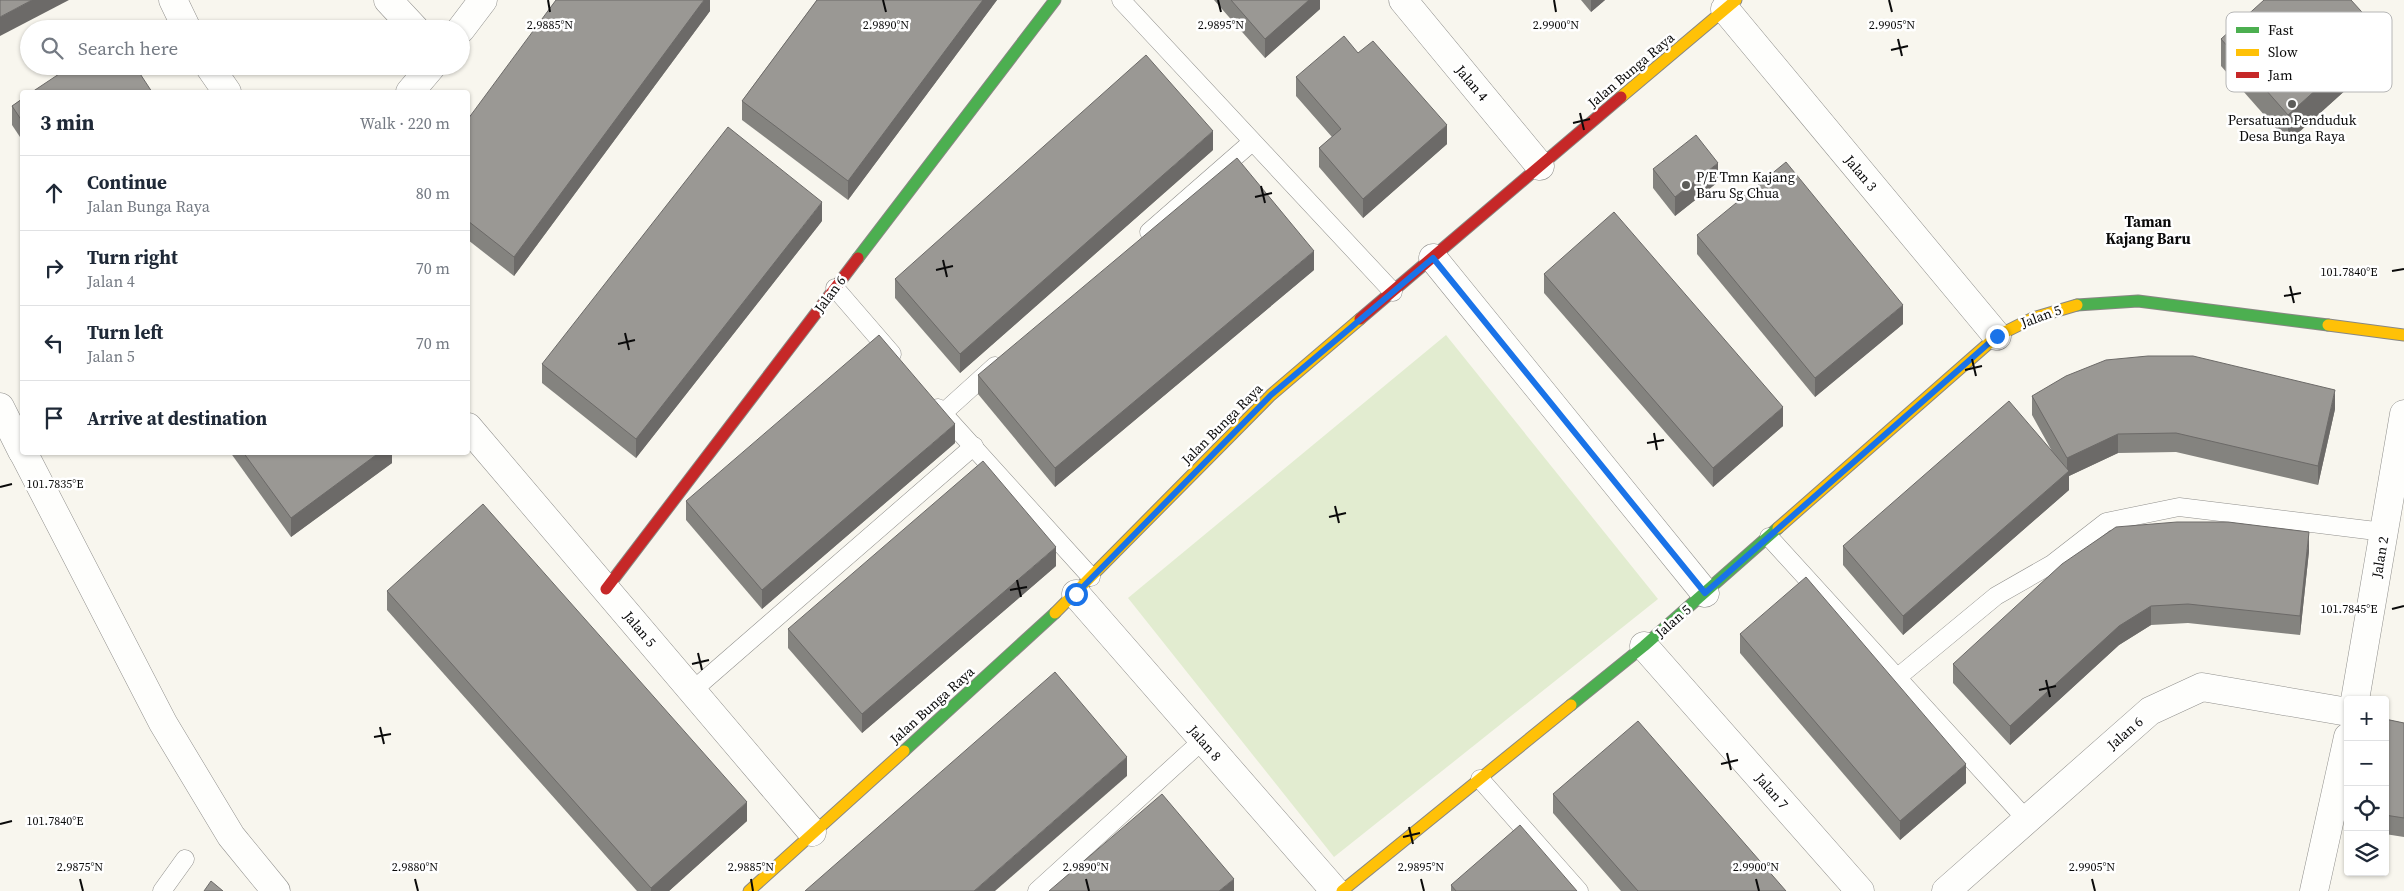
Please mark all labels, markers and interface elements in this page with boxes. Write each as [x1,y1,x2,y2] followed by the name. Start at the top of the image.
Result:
[2226,12,2392,92] legend
[527,17,573,33] text: 2.9885°N
[863,17,909,33] text: 2.9890°N
[1198,17,1244,33] text: 2.9895°N
[1533,17,1579,33] text: 2.9900°N
[1869,17,1915,33] text: 2.9905°N
[20,20,470,75] search box
[2268,20,2294,40] text: Fast
[1583,27,1679,113] street label: Jalan Bunga Raya
[38,34,66,62] icon: search
[78,35,178,61] text: Search here
[2268,42,2298,62] text: Slow
[1450,60,1493,105] street label: Jalan 4
[2267,65,2293,85] text: Jam
[2286,98,2298,110] marker: Persatuan Penduduk Desa Bunga Raya
[40,108,95,137] text: 3 min
[2228,110,2357,146] place label: Persatuan Penduduk Desa Bunga Raya
[360,112,450,134] text: Walk · 220 m
[1839,150,1882,195] street label: Jalan 3
[1696,167,1795,203] place label: P/E Tmn Kajang Baru Sg Chua
[87,169,167,195] text: Continue
[40,179,68,207] icon: ahead
[1680,179,1692,191] marker: P/E Tmn Kajang Baru Sg Chua
[416,182,450,204] text: 80 m
[87,195,210,217] text: Jalan Bunga Raya
[2105,211,2191,249] district label: Taman Kajang Baru
[87,244,178,270] text: Turn right
[40,254,68,282] icon: right
[416,257,450,279] text: 70 m
[2321,264,2377,280] text: 101.7840°E
[87,270,135,292] text: Jalan 4
[809,271,851,318] street label: Jalan 6
[2017,299,2064,333] street label: Jalan 5
[87,319,163,345] text: Turn left
[1986,325,2009,348] route end
[40,329,68,357] icon: left
[416,332,450,354] text: 70 m
[87,345,135,367] text: Jalan 5
[1176,378,1268,470] street label: Jalan Bunga Raya
[40,404,68,432] icon: arrive
[87,405,267,431] text: Arrive at destination
[27,476,83,492] text: 101.7835°E
[2366,535,2393,580] street label: Jalan 2
[1065,583,1088,606] route start
[1650,600,1695,643] street label: Jalan 5
[2321,601,2377,617] text: 101.7845°E
[618,606,661,651] street label: Jalan 5
[885,661,979,749] street label: Jalan Bunga Raya
[2344,696,2389,876] map controls
[2344,696,2389,741] button: +
[2102,712,2147,755] street label: Jalan 6
[1183,720,1226,765] street label: Jalan 8
[2344,741,2389,786] button: −
[1750,768,1793,813] street label: Jalan 7
[2344,786,2389,831] button: locate
[27,813,83,829] text: 101.7840°E
[2344,831,2389,876] button: layers
[57,859,103,875] text: 2.9875°N
[392,859,438,875] text: 2.9880°N
[728,859,774,875] text: 2.9885°N
[1063,859,1109,875] text: 2.9890°N
[1398,859,1444,875] text: 2.9895°N
[1733,859,1779,875] text: 2.9900°N
[2069,859,2115,875] text: 2.9905°N

